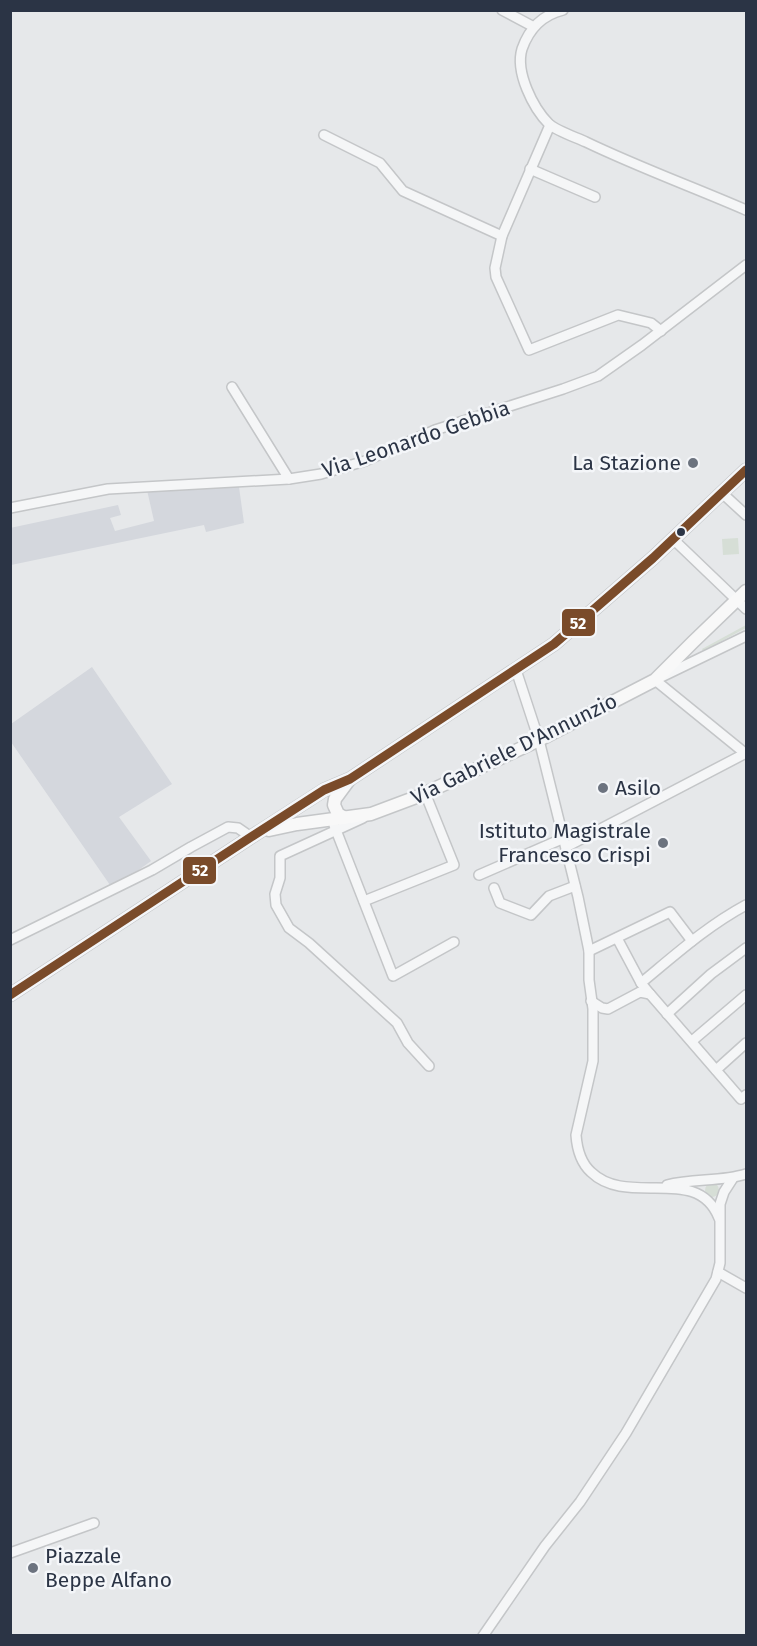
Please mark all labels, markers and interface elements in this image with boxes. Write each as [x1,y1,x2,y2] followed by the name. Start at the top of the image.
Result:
[319,395,513,483] street label: Via Leonardo Gebbia
[572,450,681,476] place label: La Stazione
[686,456,700,470] marker: La Stazione
[675,526,687,538] unlabelled marker
[561,608,596,637] line badge: 52
[570,614,586,633] text: 52
[407,688,621,810] street label: Via Gabriele D'Annunzio
[615,775,661,801] place label: Asilo
[596,781,610,795] marker: Asilo
[479,818,651,868] place label: Istituto Magistrale Francesco Crispi
[656,836,670,850] marker: Istituto Magistrale Francesco Crispi
[182,856,217,885] line badge: 52
[192,861,208,880] text: 52
[45,1543,172,1593] place label: Piazzale Beppe Alfano
[26,1561,40,1575] marker: Piazzale Beppe Alfano

